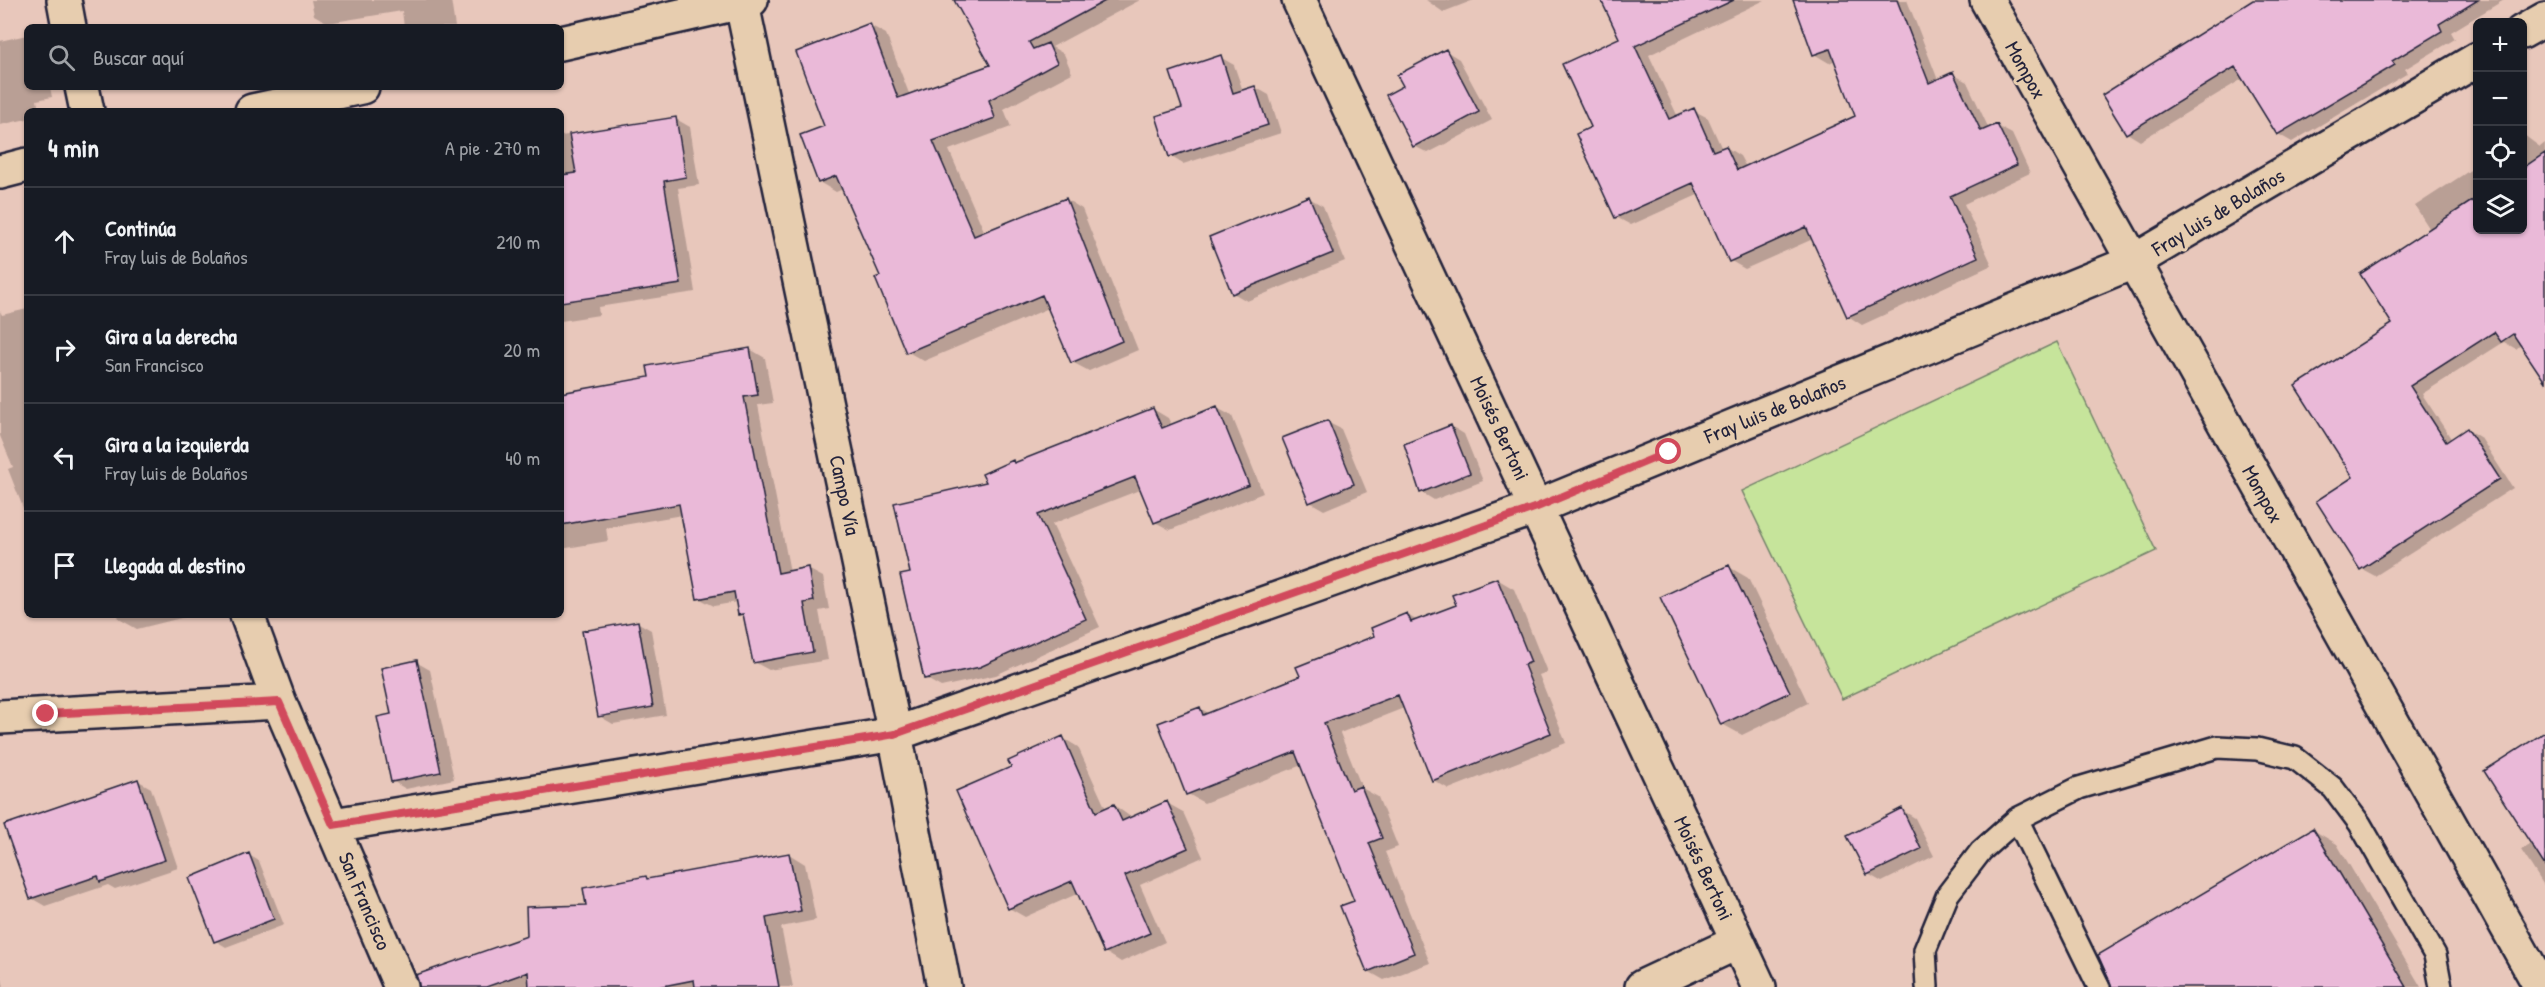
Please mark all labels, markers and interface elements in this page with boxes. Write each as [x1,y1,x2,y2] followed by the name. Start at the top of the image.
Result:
[2473,18,2527,234] map controls
[2473,18,2527,72] button: +
[24,24,564,90] search box
[1998,36,2054,104] street label: Mompox
[45,41,78,74] icon: search
[93,42,185,72] text: Buscar aquí
[2473,72,2527,126] button: −
[2473,126,2527,180] button: locate
[48,130,99,165] text: 4 min
[445,134,540,161] text: A pie · 270 m
[2145,161,2290,264] street label: Fray luis de Bolaños
[2473,180,2527,234] button: layers
[105,213,176,243] text: Continúa
[48,225,81,258] icon: ahead
[496,228,540,255] text: 210 m
[105,243,248,270] text: Fray luis de Bolaños
[105,321,237,351] text: Gira a la derecha
[48,333,81,366] icon: right
[503,336,540,363] text: 20 m
[105,351,204,378] text: San Francisco
[1699,367,1850,451] street label: Fray luis de Bolaños
[1463,371,1537,485] street label: Moisés Bertoni
[105,429,249,459] text: Gira a la izquierda
[1655,438,1681,464] route start
[48,441,81,474] icon: left
[505,444,540,471] text: 40 m
[822,452,868,538] street label: Campo Vía
[105,459,248,486] text: Fray luis de Bolaños
[2235,460,2291,528] street label: Mompox
[48,549,81,582] icon: arrive
[105,550,245,580] text: Llegada al destino
[32,700,58,726] route end
[1667,811,1741,925] street label: Moisés Bertoni
[331,848,399,954] street label: San Francisco

